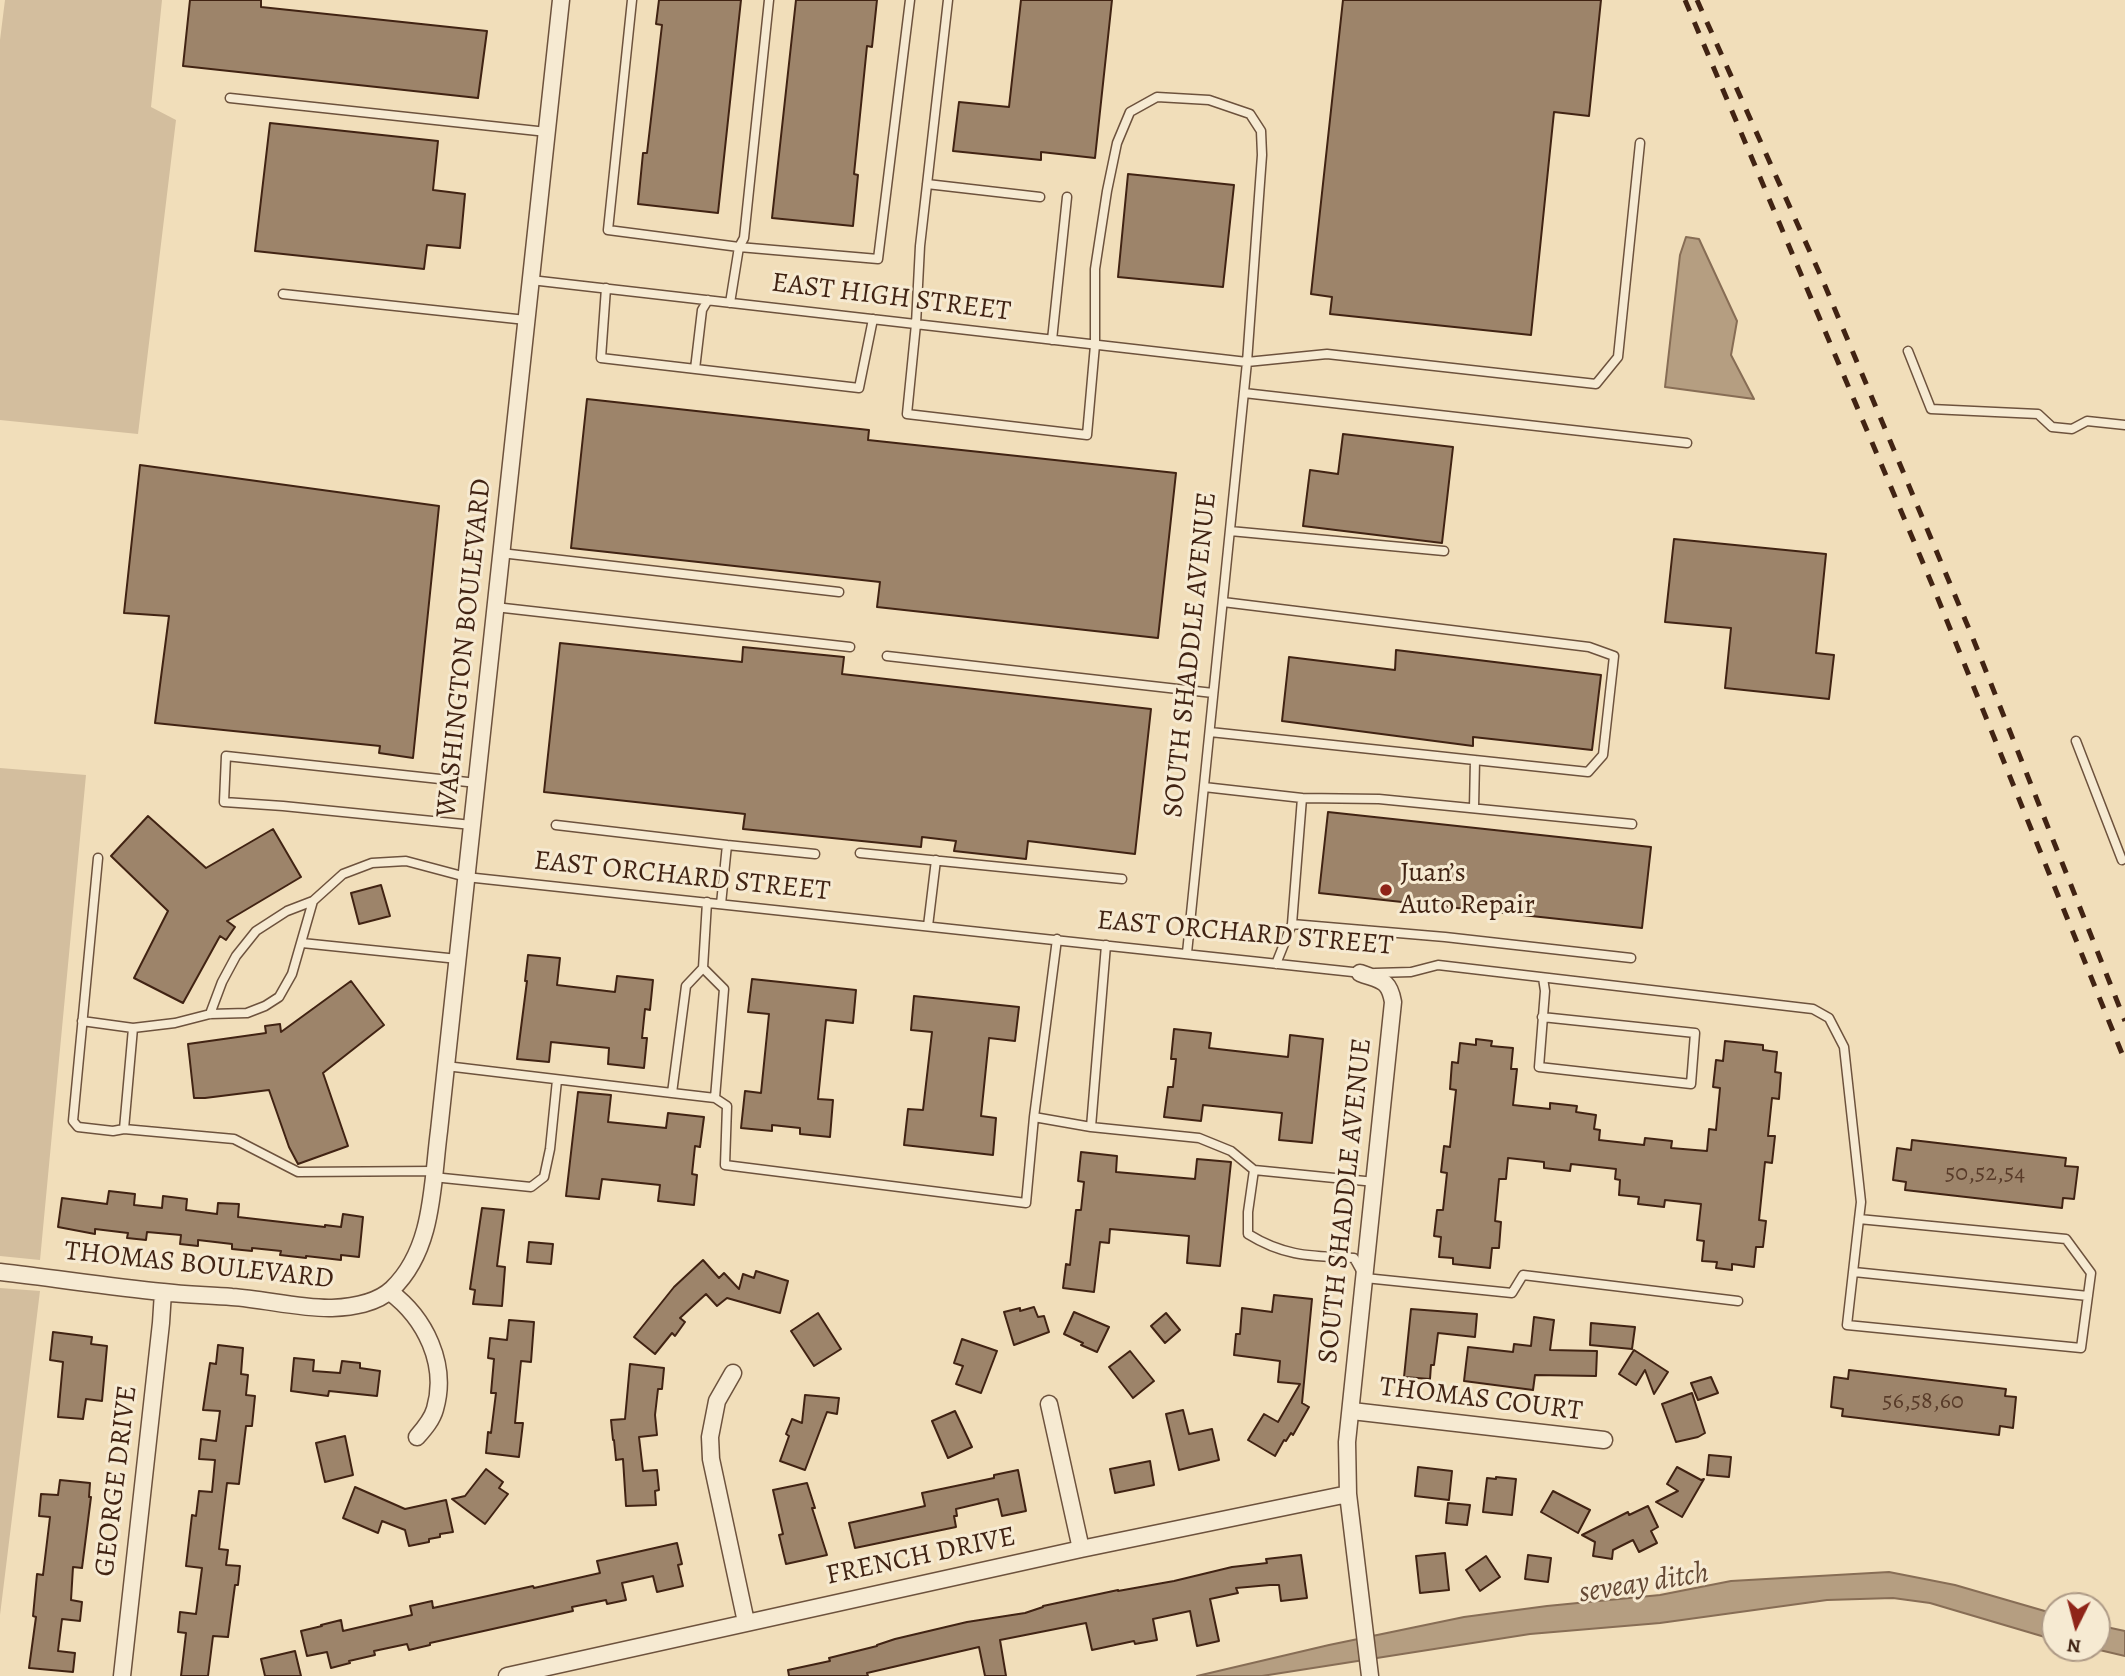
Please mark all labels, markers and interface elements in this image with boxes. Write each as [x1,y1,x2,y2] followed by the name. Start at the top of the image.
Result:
[769,267,1013,329] street label: EAST HIGH STREET
[430,477,500,819] street label: WASHINGTON BOULEVARD
[1157,491,1225,819] street label: SOUTH SHADDLE AVENUE
[532,845,832,909] street label: EAST ORCHARD STREET
[1400,857,1535,923] place label: Juan’s Auto Repair
[1378,882,1394,898] marker: Juan’s Auto Repair
[1095,904,1395,964] street label: EAST ORCHARD STREET
[1312,1037,1380,1365] street label: SOUTH SHADDLE AVENUE
[1945,1160,2025,1188] house number: 50,52,54
[63,1235,335,1297] street label: THOMAS BOULEVARD
[1378,1371,1584,1429] street label: THOMAS COURT
[89,1384,145,1578] street label: GEORGE DRIVE
[1882,1388,1964,1416] house number: 56,58,60
[823,1521,1019,1593] street label: FRENCH DRIVE
[1577,1556,1711,1612] water label: seveay ditch
[2041,1592,2111,1662] north arrow
[2066,1632,2082,1660] text: N

